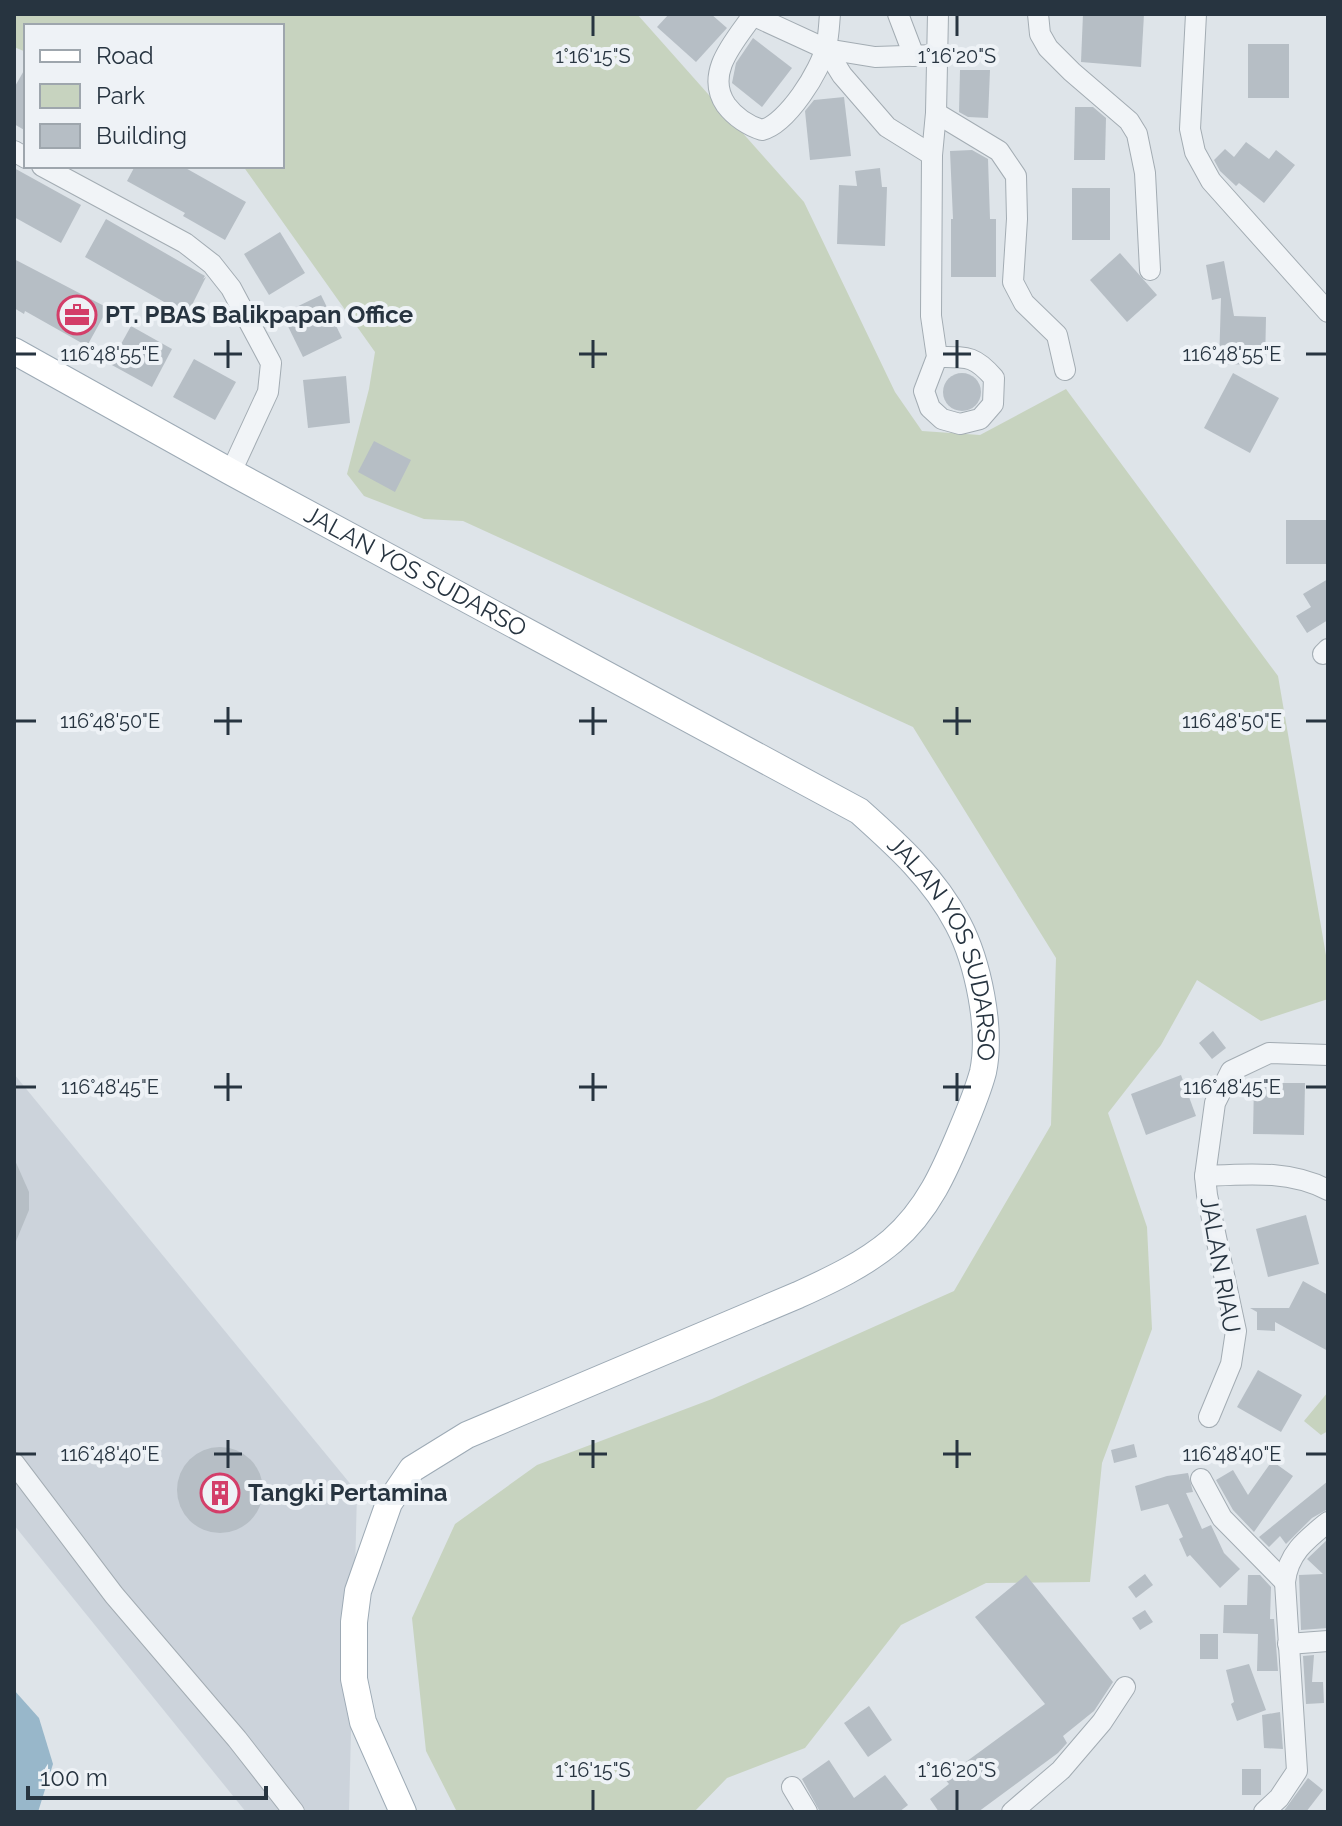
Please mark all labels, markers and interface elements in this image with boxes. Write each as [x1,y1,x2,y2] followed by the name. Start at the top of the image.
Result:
[24,24,284,168] legend
[96,41,154,70] text: Road
[555,44,631,68] text: 1°16'15"S
[918,44,996,68] text: 1°16'20"S
[96,81,145,110] text: Park
[96,121,187,150] text: Building
[56,294,98,336] office icon: PT. PBAS Balikpapan Office
[105,300,413,329] place label: PT. PBAS Balikpapan Office
[61,342,159,366] text: 116°48'55"E
[1183,342,1281,366] text: 116°48'55"E
[299,499,532,643] street label: JALAN YOS SUDARSO
[60,709,160,733] text: 116°48'50"E
[1182,709,1282,733] text: 116°48'50"E
[882,830,1001,1062] street label: JALAN YOS SUDARSO
[61,1075,159,1099] text: 116°48'45"E
[1183,1075,1281,1099] text: 116°48'45"E
[1194,1195,1247,1335] street label: JALAN RIAU
[60,1442,160,1466] text: 116°48'40"E
[1182,1442,1282,1466] text: 116°48'40"E
[199,1472,241,1514] building icon: Tangki Pertamina
[248,1478,448,1507] place label: Tangki Pertamina
[28,1750,266,1800] scale bar
[555,1758,631,1782] text: 1°16'15"S
[918,1758,996,1782] text: 1°16'20"S
[40,1763,108,1792] text: 100 m

